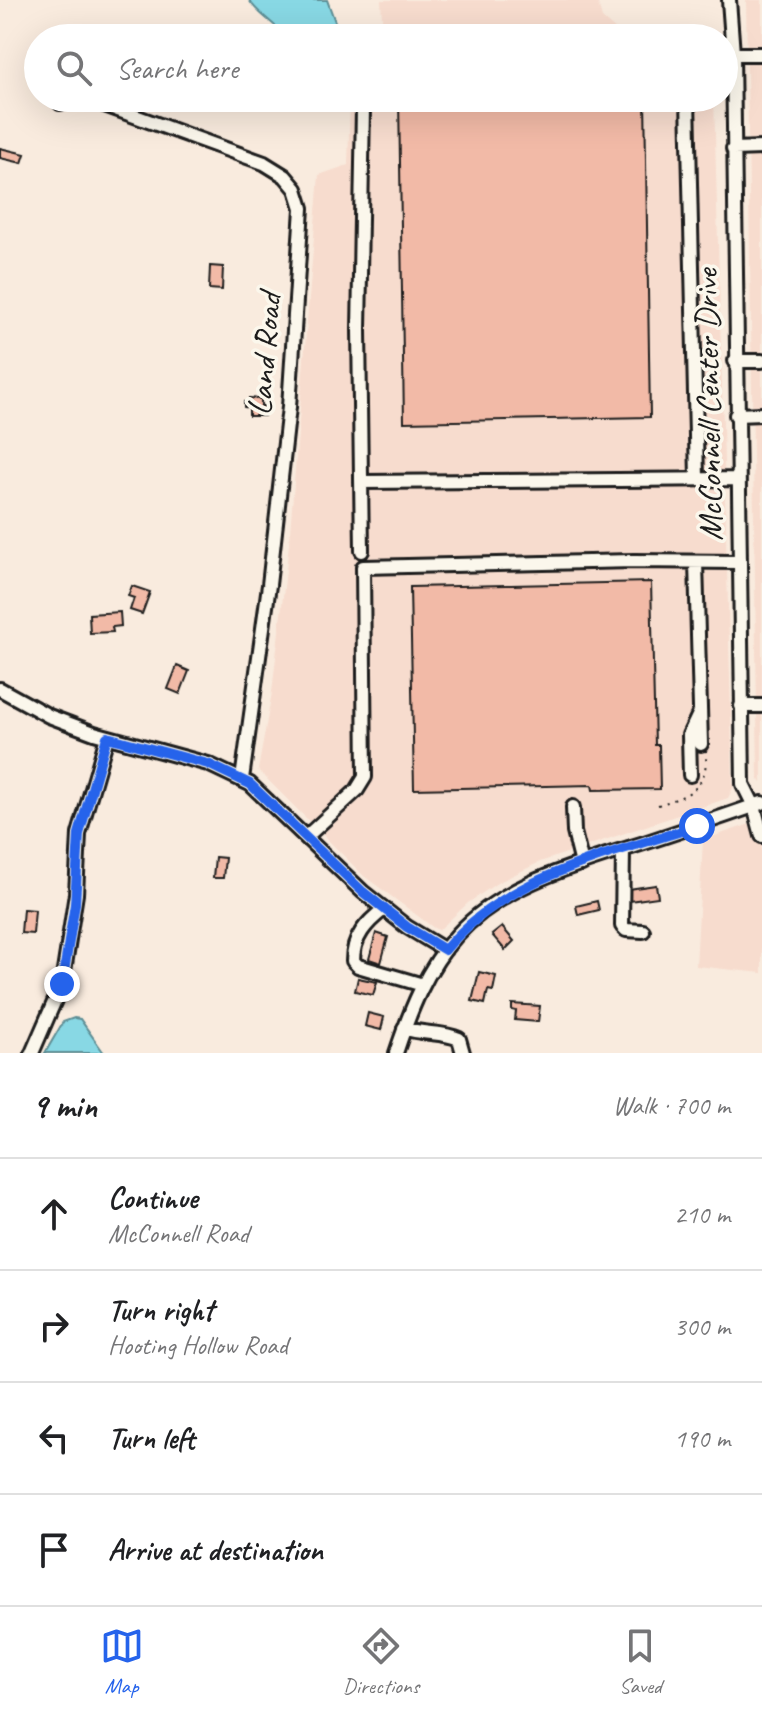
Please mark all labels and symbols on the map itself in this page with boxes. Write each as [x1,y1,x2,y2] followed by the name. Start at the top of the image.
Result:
[684,267,732,541] street label: McConnell Center Drive
[237,287,291,417] street label: Land Road
[679,808,715,844] route start
[44,966,80,1002] route end

